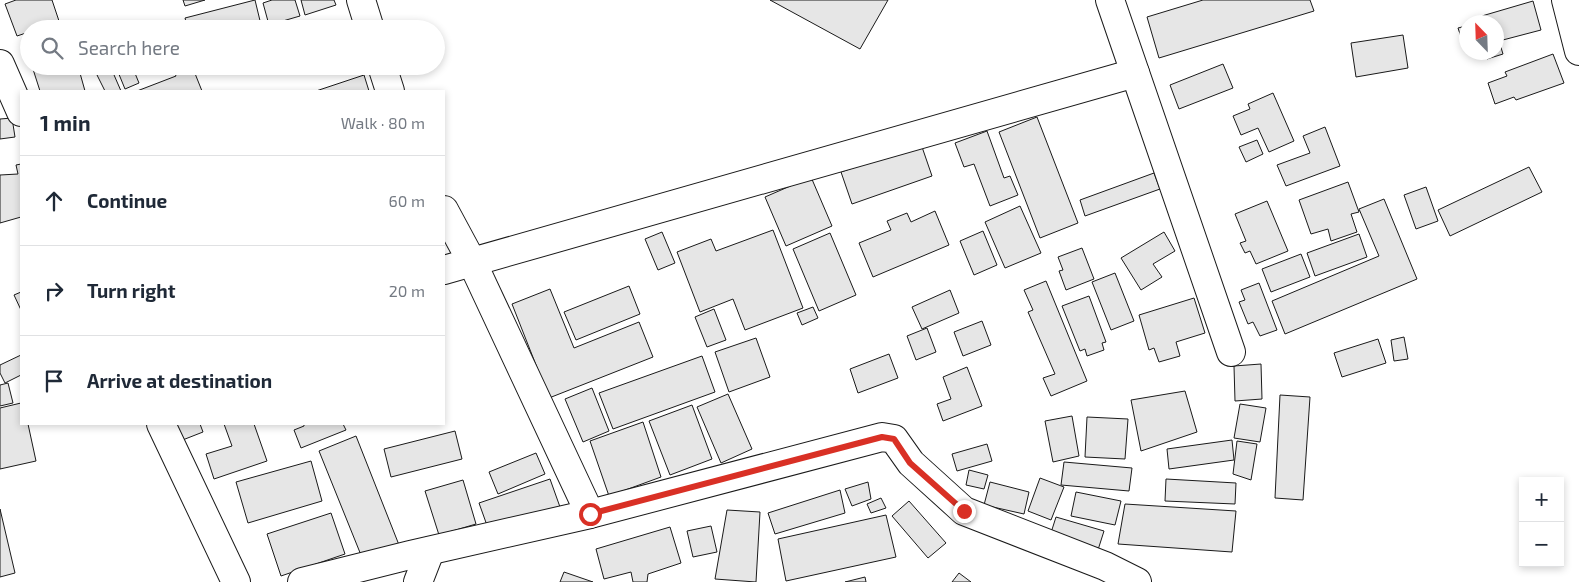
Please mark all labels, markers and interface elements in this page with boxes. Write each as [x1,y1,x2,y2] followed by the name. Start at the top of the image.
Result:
[1459,15,1504,60] north arrow
[20,20,445,75] search box
[38,34,66,62] icon: search
[78,36,180,59] text: Search here
[40,110,91,135] text: 1 min
[341,113,425,132] text: Walk · 80 m
[40,187,68,215] icon: ahead
[87,189,167,212] text: Continue
[389,191,425,210] text: 60 m
[40,277,68,305] icon: right
[87,279,175,302] text: Turn right
[389,281,425,300] text: 20 m
[40,367,68,395] icon: arrive
[87,369,272,392] text: Arrive at destination
[1519,477,1564,567] map controls
[1519,477,1564,522] button: +
[953,500,976,523] route end
[579,503,602,526] route start
[1519,522,1564,567] button: −

